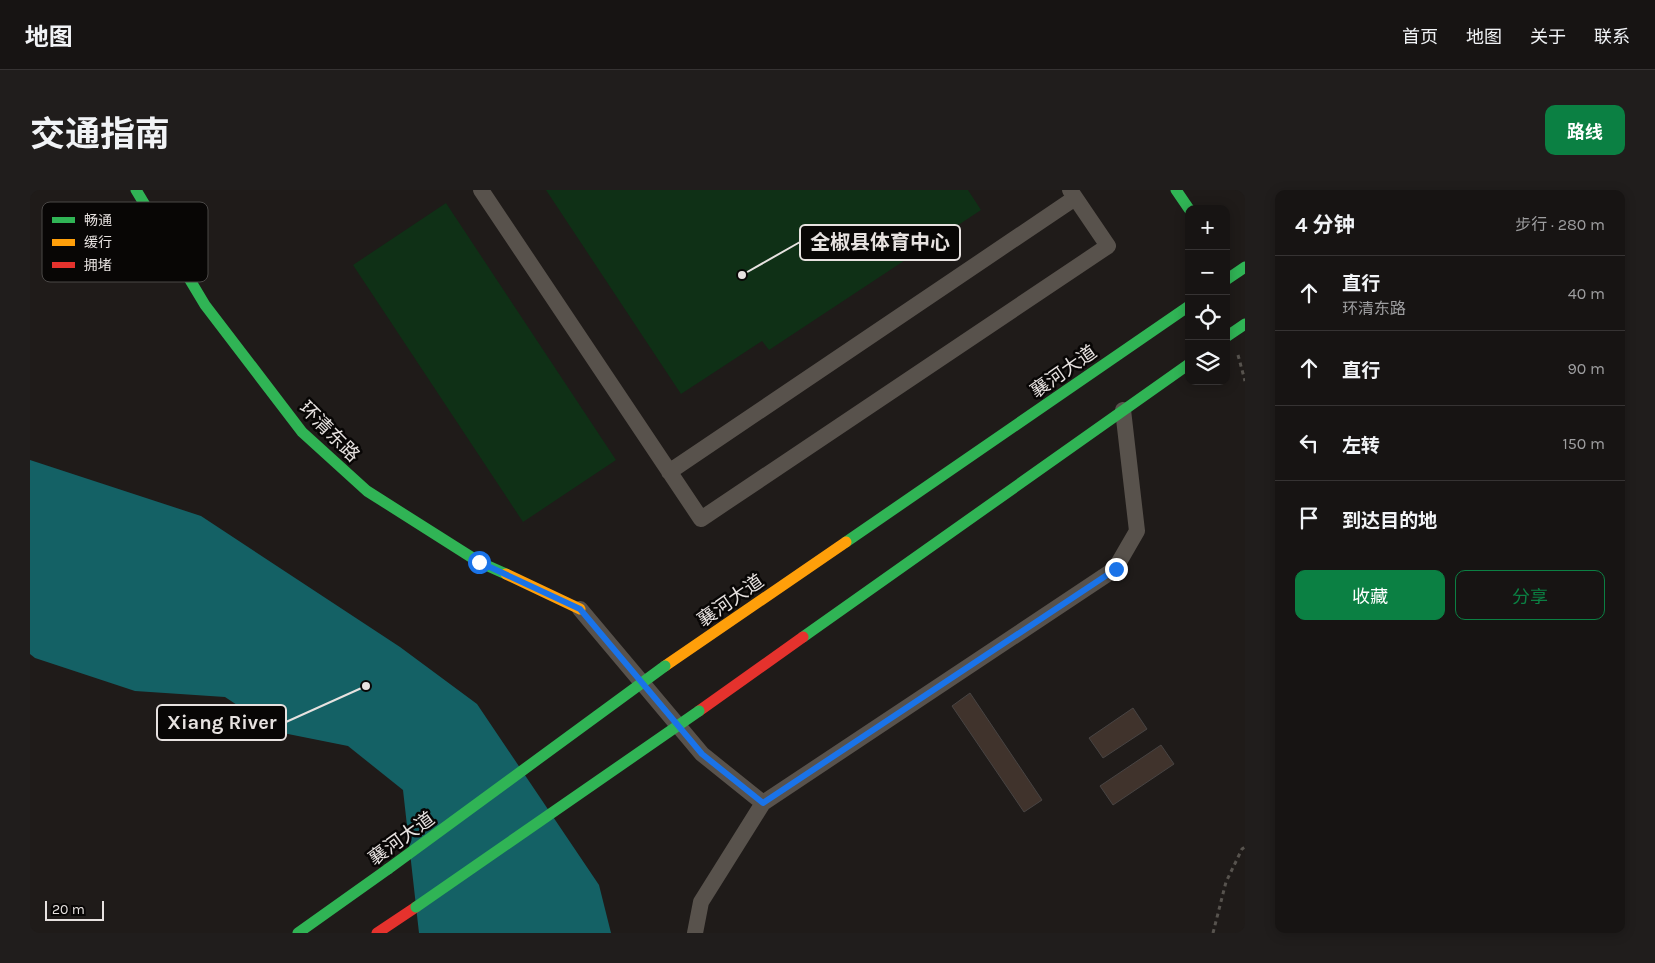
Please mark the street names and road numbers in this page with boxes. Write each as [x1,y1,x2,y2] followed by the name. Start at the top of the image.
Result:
[1026,341,1101,403] street label: 襄河大道
[295,397,364,466] street label: 环清东路
[693,570,768,632] street label: 襄河大道
[364,808,439,870] street label: 襄河大道

